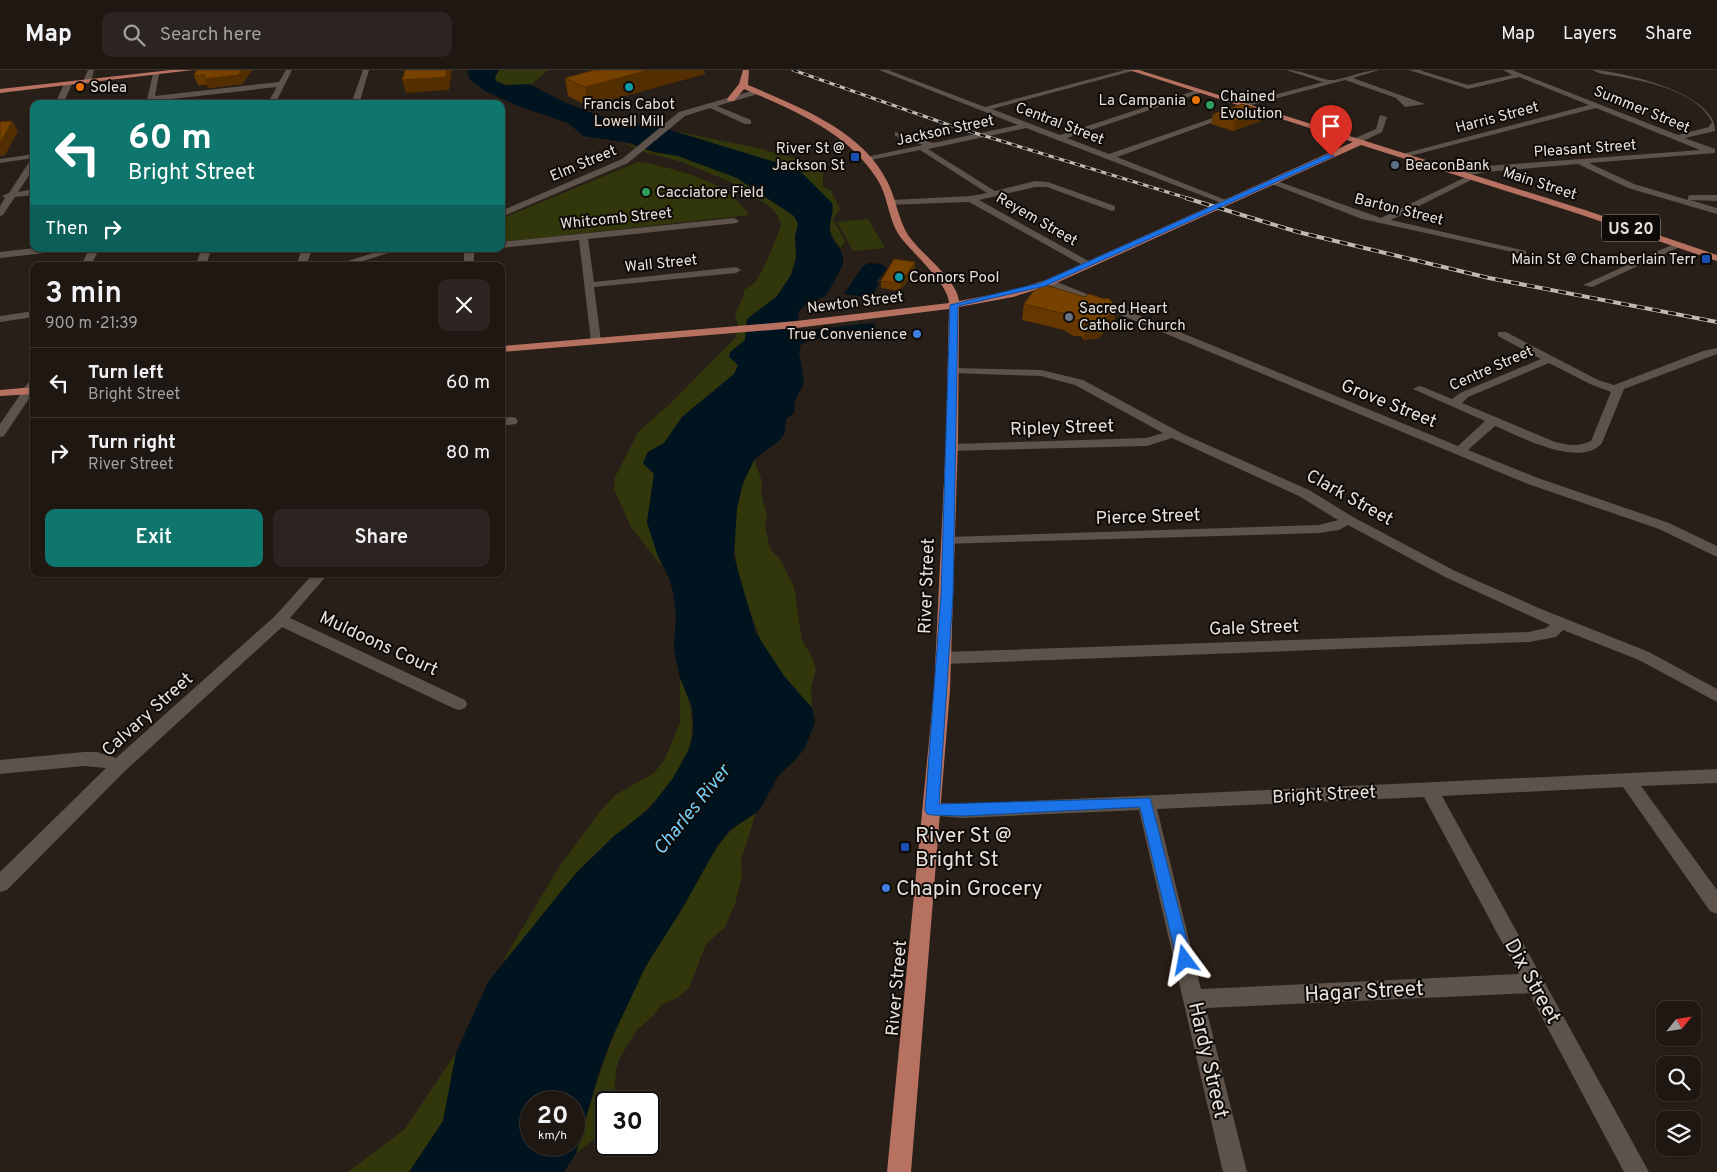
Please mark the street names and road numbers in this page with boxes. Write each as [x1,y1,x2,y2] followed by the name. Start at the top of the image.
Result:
[1590,82,1692,138] street label: Summer Street
[1454,98,1541,139] street label: Harris Street
[1012,99,1106,150] street label: Central Street
[894,112,996,151] street label: Jackson Street
[1533,136,1637,163] street label: Pleasant Street
[547,142,620,187] street label: Elm Street
[1500,164,1579,205] street label: Main Street
[992,189,1080,251] street label: Reyem Street
[1352,190,1445,231] street label: Barton Street
[559,204,673,235] street label: Whitcomb Street
[1602,214,1660,242] road number: US 20
[624,251,698,278] street label: Wall Street
[806,288,904,319] street label: Newton Street
[1447,342,1536,396] street label: Centre Street
[1337,375,1440,434] street label: Grove Street
[1010,415,1114,442] street label: Ripley Street
[1302,465,1397,532] street label: Clark Street
[1095,504,1201,531] street label: Pierce Street
[914,538,941,635] street label: River Street
[315,607,442,682] street label: Muldoons Court
[1209,615,1299,642] street label: Gale Street
[98,668,198,762] street label: Calvary Street
[1272,781,1377,810] street label: Bright Street
[1497,934,1566,1029] street label: Dix Street
[882,939,913,1037] street label: River Street
[1304,976,1425,1009] street label: Hagar Street
[1181,999,1234,1121] street label: Hardy Street

